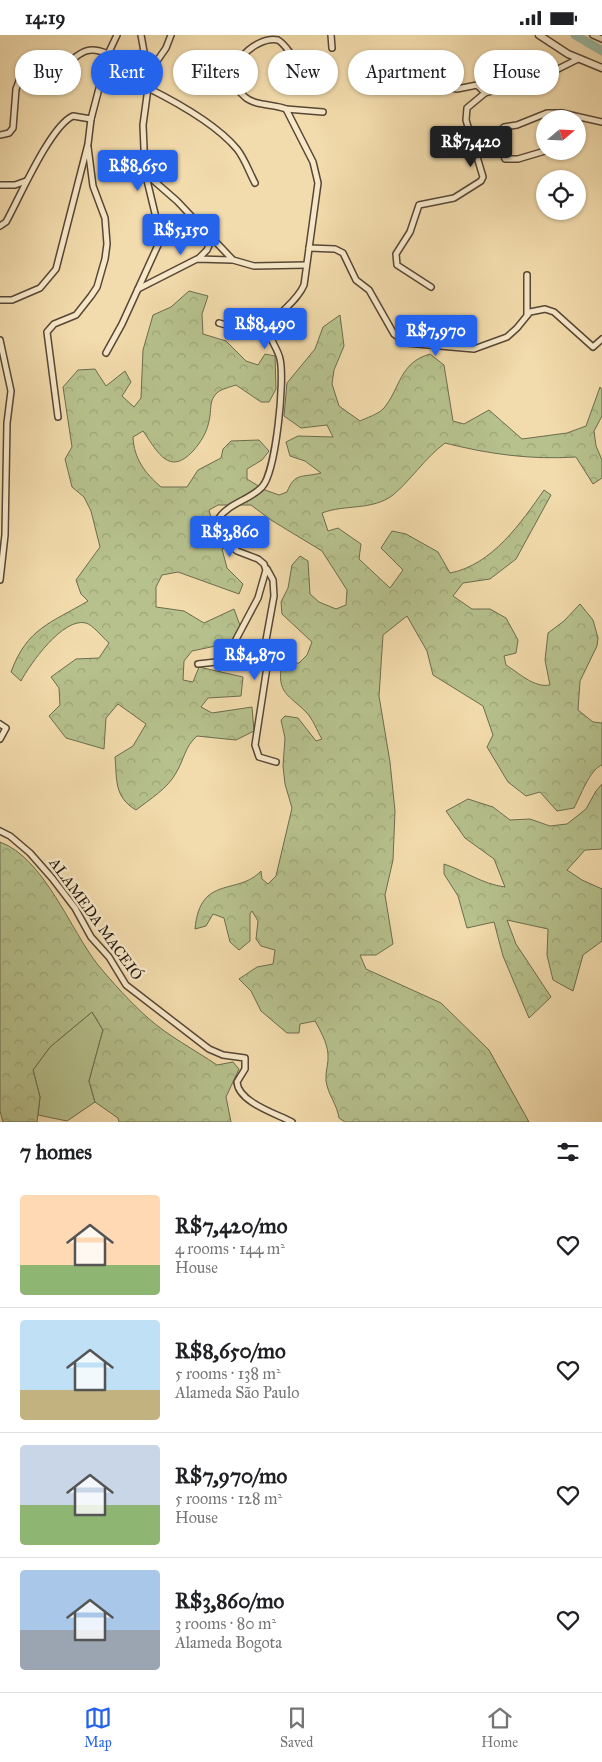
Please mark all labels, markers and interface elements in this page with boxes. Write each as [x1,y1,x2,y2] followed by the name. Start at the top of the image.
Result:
[25,6,65,29] text: 14:19
[15,50,81,95] chip: Buy
[91,50,163,95] chip: Rent
[173,50,258,95] chip: Filters
[268,50,338,95] chip: New
[348,50,464,95] chip: Apartment
[474,50,559,95] chip: House
[536,110,586,160] north arrow
[536,110,586,220] map controls
[425,125,517,168] pin: R$7,420
[441,132,501,151] text: R$7,420
[92,149,184,192] pin: R$8,650
[109,156,167,175] text: R$8,650
[536,170,586,220] button: locate
[135,213,227,256] pin: R$5,150
[154,220,208,239] text: R$5,150
[219,307,311,350] pin: R$8,490
[235,314,295,333] text: R$8,490
[390,315,482,357] pin: R$7,970
[406,321,466,340] text: R$7,970
[184,515,276,558] pin: R$3,860
[201,522,259,541] text: R$3,860
[209,639,301,681] pin: R$4,870
[225,645,285,664] text: R$4,870
[45,853,147,984] street label: ALAMEDA MACEIÓ
[554,1138,582,1166] icon: filters
[20,1139,92,1165] text: 7 homes
[175,1213,287,1239] text: R$7,420/mo
[60,1215,120,1275] icon: home
[554,1231,582,1259] icon: heart
[175,1239,285,1258] text: 4 rooms · 144 m²
[175,1258,218,1277] text: House
[175,1338,286,1364] text: R$8,650/mo
[60,1340,120,1400] icon: home
[554,1356,582,1384] icon: heart
[175,1364,281,1383] text: 5 rooms · 138 m²
[175,1383,299,1402] text: Alameda São Paulo
[175,1463,287,1489] text: R$7,970/mo
[60,1465,120,1525] icon: home
[554,1481,582,1509] icon: heart
[175,1489,282,1508] text: 5 rooms · 128 m²
[175,1508,218,1527] text: House
[175,1588,284,1614] text: R$3,860/mo
[60,1590,120,1650] icon: home
[554,1606,582,1634] icon: heart
[175,1614,276,1633] text: 3 rooms · 80 m²
[175,1633,282,1652] text: Alameda Bogota
[84,1704,112,1751] tab: Map
[280,1704,313,1751] tab: Saved
[481,1704,518,1751] tab: Home

